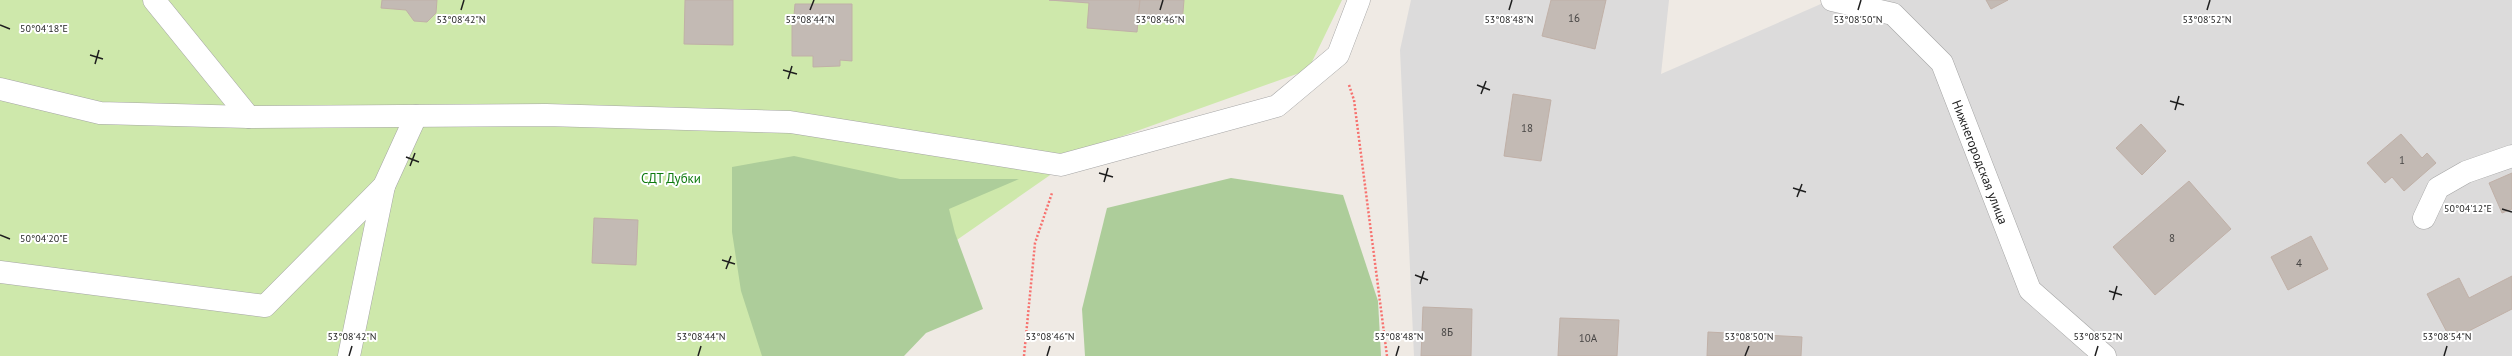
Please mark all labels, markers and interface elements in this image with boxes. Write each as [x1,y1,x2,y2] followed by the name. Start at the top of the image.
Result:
[1568,11,1580,25] house number: 16
[436,13,486,26] text: 53°08'42"N
[785,13,835,26] text: 53°08'44"N
[1135,13,1185,26] text: 53°08'46"N
[1484,13,1534,26] text: 53°08'48"N
[1833,13,1883,26] text: 53°08'50"N
[2182,13,2232,26] text: 53°08'52"N
[20,22,68,35] text: 50°04'18"E
[1949,97,2012,227] street label: Нижнегородская улица
[1521,121,1533,135] house number: 18
[2399,153,2405,167] house number: 1
[641,170,701,187] park label: СДТ Дубки
[2444,202,2492,215] text: 50°04'12"E
[2169,231,2175,245] house number: 8
[20,232,68,245] text: 50°04'20"E
[2296,256,2302,270] house number: 4
[1441,325,1453,339] house number: 8Б
[327,330,377,343] text: 53°08'42"N
[676,330,726,343] text: 53°08'44"N
[1025,330,1075,343] text: 53°08'46"N
[1374,330,1424,343] text: 53°08'48"N
[1724,330,1774,343] text: 53°08'50"N
[2073,330,2123,343] text: 53°08'52"N
[2422,330,2472,343] text: 53°08'54"N
[1579,331,1598,345] house number: 10А

